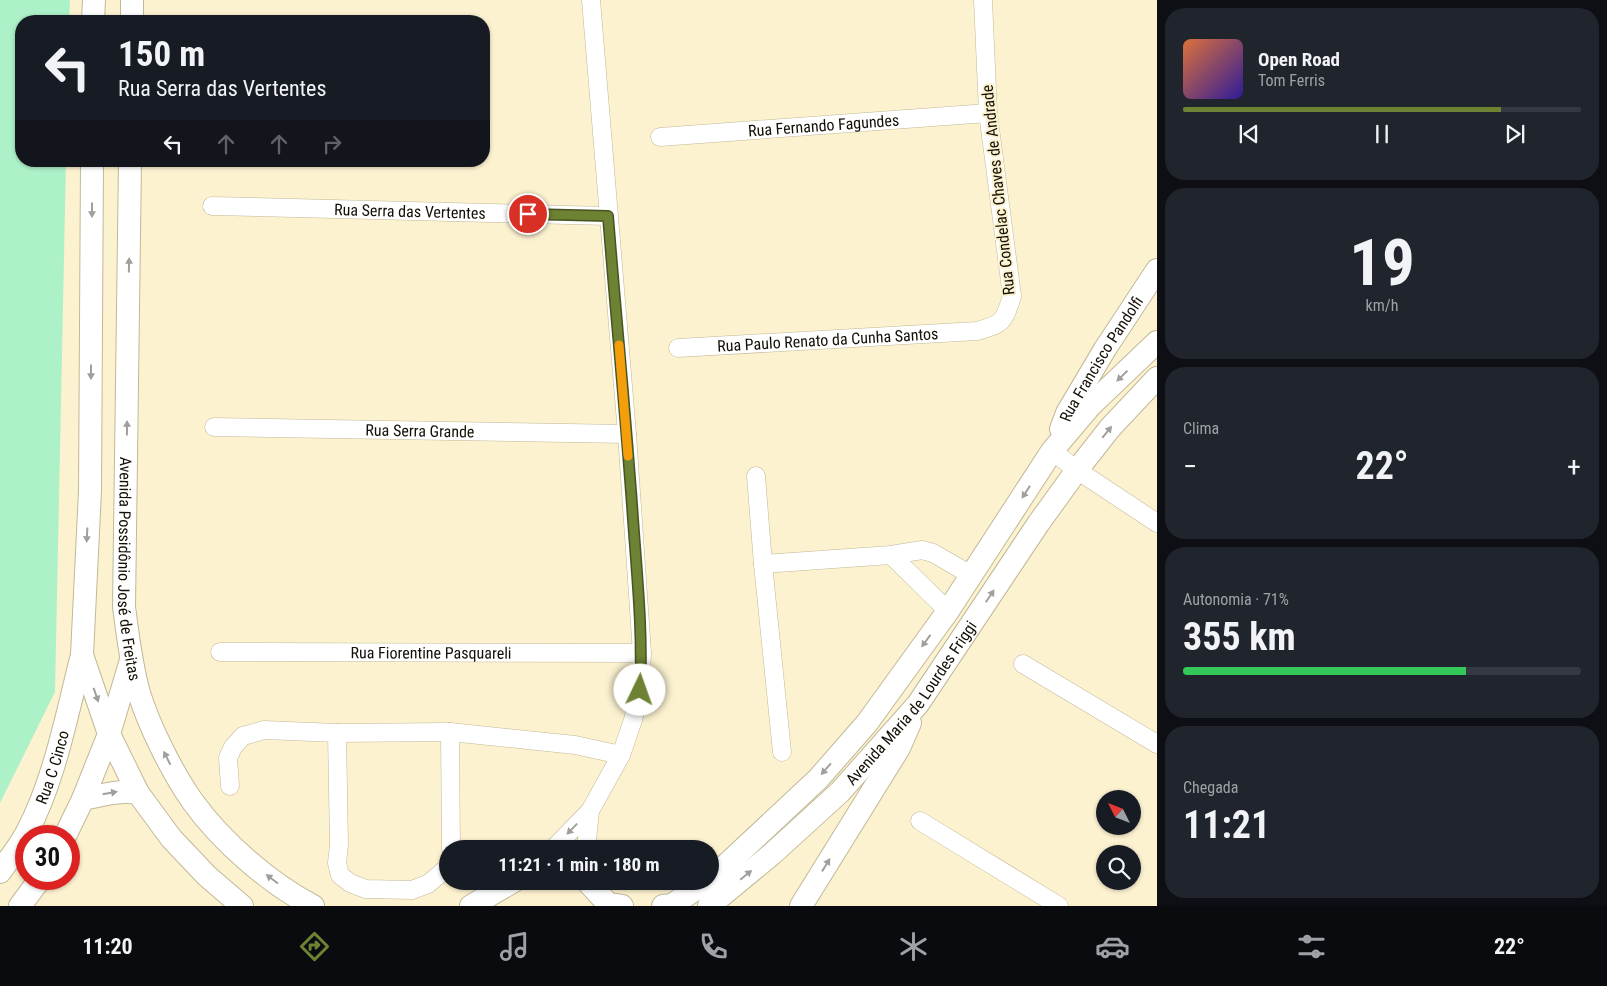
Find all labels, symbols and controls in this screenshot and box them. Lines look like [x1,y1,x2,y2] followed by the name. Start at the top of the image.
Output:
[118,34,205,75] text: 150 m
[35,35,100,100] icon: left
[1258,48,1340,71] text: Open Road
[1258,71,1325,90] text: Tom Ferris
[118,76,326,101] text: Rua Serra das Vertentes
[977,84,1019,296] street label: Rua Condelac Chaves de Andrade
[747,110,900,140] street label: Rua Fernando Fagundes
[1235,120,1263,148] icon: previous
[1368,120,1396,148] icon: pause
[1501,120,1529,148] icon: next
[159,130,187,158] icon: left
[212,130,240,158] icon: ahead
[265,130,293,158] icon: ahead
[318,130,346,158] icon: right
[507,193,549,235] pin
[334,200,486,222] street label: Rua Serra das Vertentes
[514,200,542,228] icon: arrive
[88,202,96,218] one-way arrow
[1349,225,1415,301] text: 19
[125,257,133,273] one-way arrow
[1055,292,1147,424] street label: Rua Francisco Pandolfi
[1366,296,1398,315] text: km/h
[717,324,939,355] street label: Rua Paulo Renato da Cunha Santos
[87,365,95,381] one-way arrow
[1116,369,1128,381] one-way arrow
[1183,419,1219,438] text: Clima
[123,420,131,436] one-way arrow
[365,420,475,441] street label: Rua Serra Grande
[1102,425,1113,438] one-way arrow
[1355,444,1409,488] text: 22°
[1183,450,1197,483] text: −
[1567,450,1581,483] text: +
[114,457,145,682] street label: Avenida Possidônio José de Freitas
[1021,485,1030,498] one-way arrow
[83,527,91,543] one-way arrow
[985,589,995,603] one-way arrow
[1183,590,1289,609] text: Autonomia · 71%
[1183,615,1296,659] text: 355 km
[842,617,980,789] street label: Avenida Maria de Lourdes Friggi
[921,635,931,648] one-way arrow
[350,643,512,662] street label: Rua Fiorentine Pasquareli
[613,663,665,715] position arrow
[92,688,100,703] one-way arrow
[31,728,73,807] street label: Rua C Cinco
[163,751,171,765] one-way arrow
[820,763,832,775] one-way arrow
[1183,778,1238,797] text: Chegada
[103,789,119,797] one-way arrow
[1096,790,1141,835] north arrow
[1096,790,1141,890] map controls
[1183,803,1270,847] text: 11:21
[566,823,578,835] one-way arrow
[15,825,80,890] speed limit sign: 30
[1096,845,1141,890] button: search
[498,853,660,876] text: 11:21 · 1 min · 180 m
[822,858,831,871] one-way arrow
[740,870,753,881] one-way arrow
[265,874,279,884] one-way arrow
[297,929,332,964] icon: directions
[497,929,532,964] icon: music
[696,929,731,964] icon: phone
[896,929,931,964] icon: climate
[1095,929,1130,964] icon: car
[1294,929,1329,964] icon: filters
[82,934,133,959] text: 11:20
[1494,934,1525,959] text: 22°

